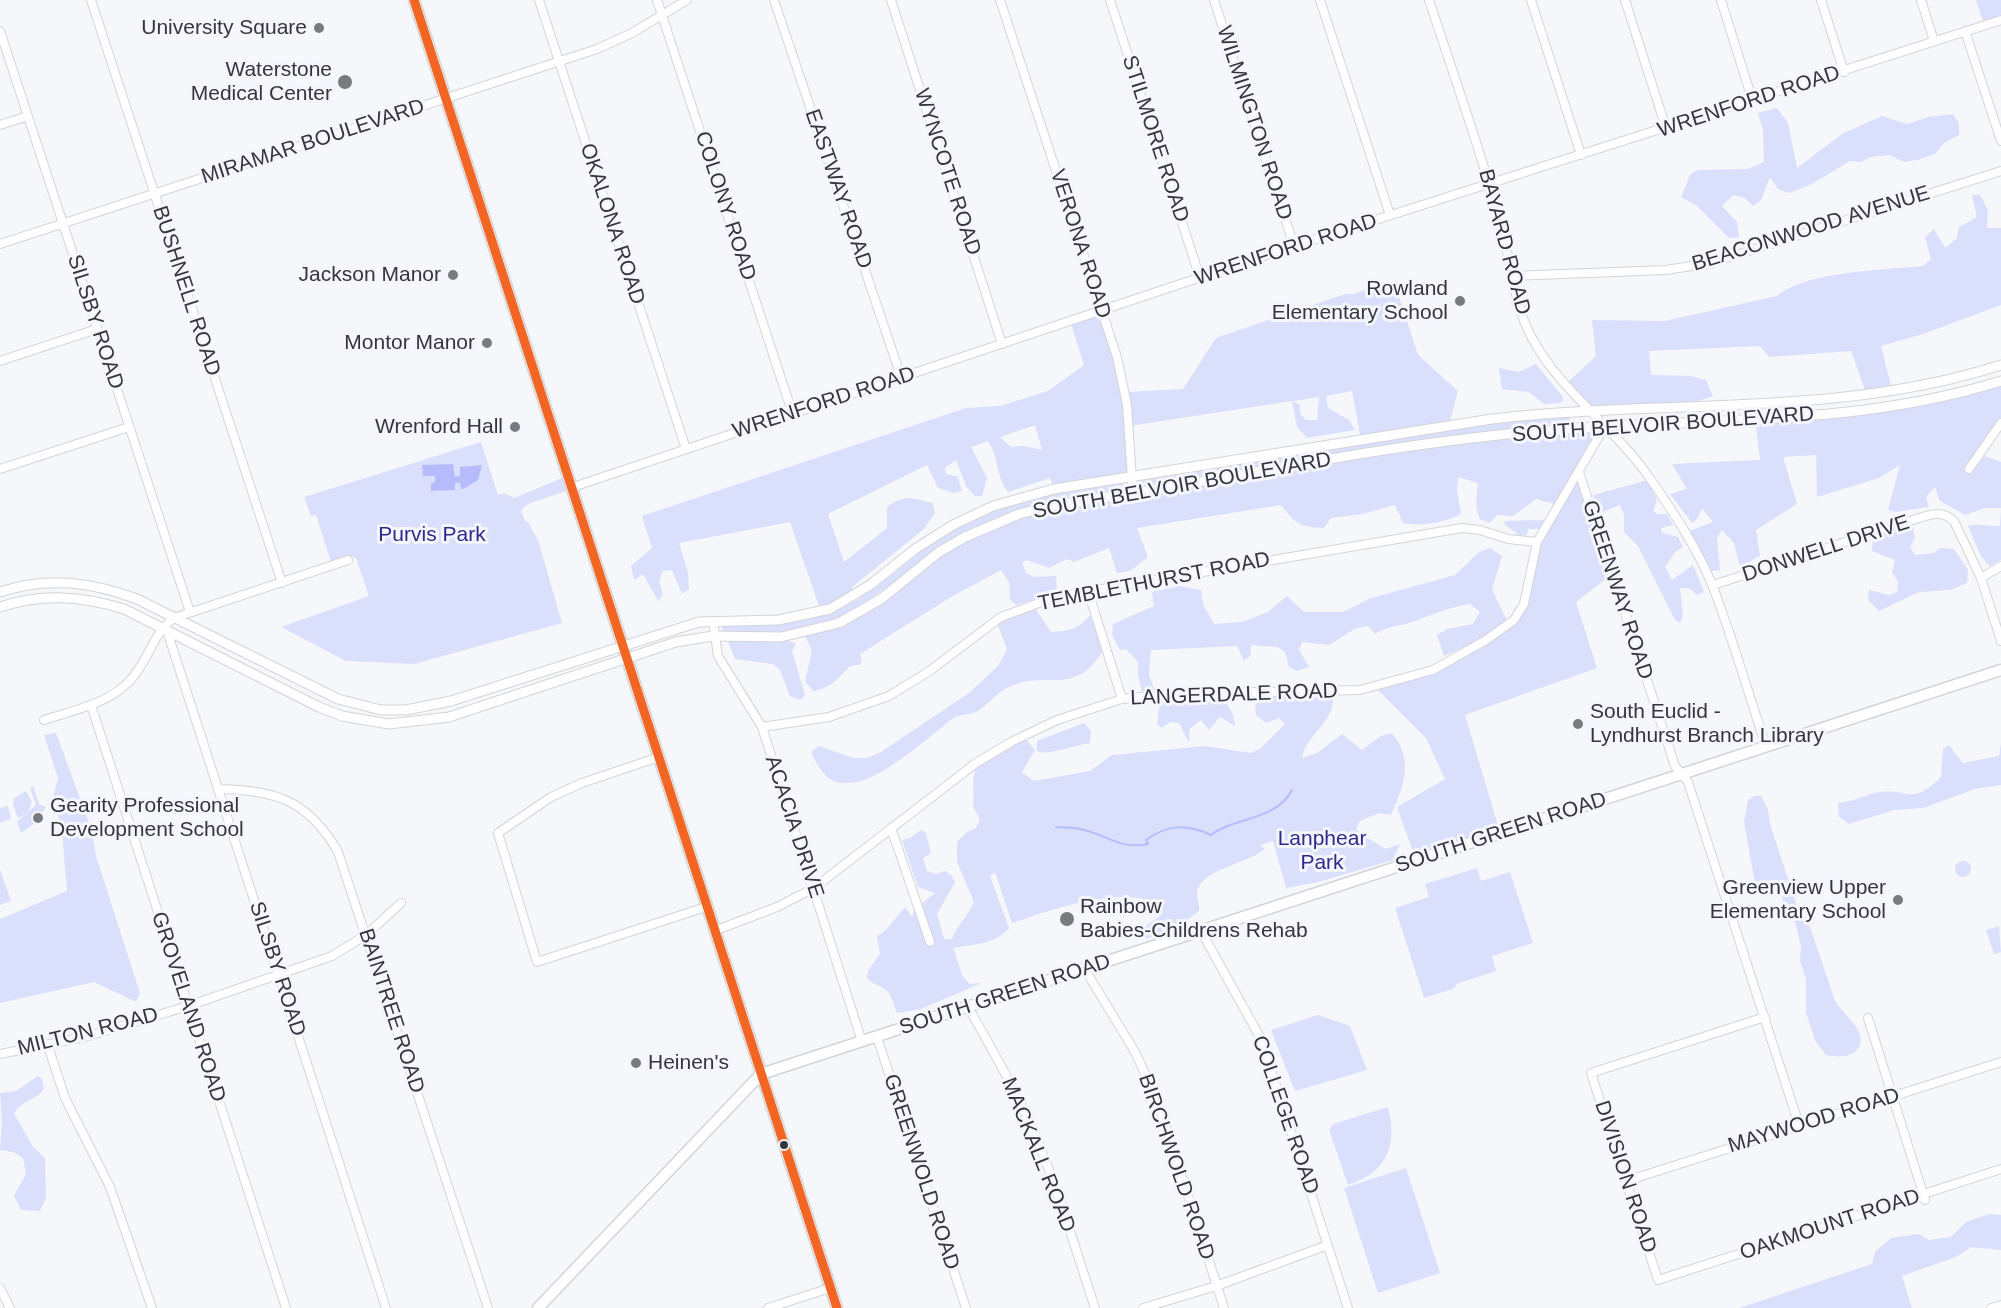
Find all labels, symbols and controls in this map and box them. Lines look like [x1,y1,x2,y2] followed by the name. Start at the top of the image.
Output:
[141,15,307,41] place label: University Square
[312,21,326,35] marker: University Square
[1211,23,1297,223] street label: WILMINGTON ROAD
[1116,52,1194,226] street label: STILMORE ROAD
[191,57,332,107] place label: Waterstone Medical Center
[1655,61,1843,143] street label: WRENFORD ROAD
[336,73,354,91] marker: Waterstone Medical Center
[908,85,986,259] street label: WYNCOTE ROAD
[198,94,428,190] street label: MIRAMAR BOULEVARD
[799,106,877,272] street label: EASTWAY ROAD
[689,128,761,284] street label: COLONY ROAD
[574,140,650,308] street label: OKALONA ROAD
[1044,166,1116,322] street label: VERONA ROAD
[1472,166,1536,318] street label: BAYARD ROAD
[1689,181,1933,277] street label: BEACONWOOD AVENUE
[147,203,225,379] street label: BUSHNELL ROAD
[1192,209,1380,291] street label: WRENFORD ROAD
[61,252,129,392] street label: SILSBY ROAD
[299,262,441,288] place label: Jackson Manor
[446,268,460,282] marker: Jackson Manor
[1272,276,1448,326] place label: Rowland Elementary School
[1453,294,1467,308] marker: Rowland Elementary School
[344,330,475,356] place label: Montor Manor
[480,336,494,350] marker: Montor Manor
[730,362,918,444] street label: WRENFORD ROAD
[1511,402,1815,448] street label: SOUTH BELVOIR BOULEVARD
[375,414,503,440] place label: Wrenford Hall
[508,420,522,434] marker: Wrenford Hall
[1031,447,1333,525] street label: SOUTH BELVOIR BOULEVARD
[1576,497,1658,683] street label: GREENWAY ROAD
[1739,510,1913,588] street label: DONWELL DRIVE
[378,522,486,548] park label: Purvis Park
[1036,547,1272,617] street label: TEMBLETHURST ROAD
[1130,679,1338,711] street label: LANGERDALE ROAD
[1590,699,1824,749] place label: South Euclid - Lyndhurst Branch Library
[1571,717,1585,731] marker: South Euclid - Lyndhurst Branch Library
[759,753,829,901] street label: ACACIA DRIVE
[1392,787,1610,879] street label: SOUTH GREEN ROAD
[50,793,244,843] place label: Gearity Professional Development School
[31,811,45,825] marker: Gearity Professional Development School
[1278,826,1366,876] park label: Lanphear Park
[1710,875,1886,925] place label: Greenview Upper Elementary School
[1891,893,1905,907] marker: Greenview Upper Elementary School
[1080,894,1308,944] place label: Rainbow Babies-Childrens Rehab
[243,899,311,1039] street label: SILSBY ROAD
[145,909,231,1105] street label: GROVELAND ROAD
[1058,910,1076,928] marker: Rainbow Babies-Childrens Rehab
[353,926,429,1096] street label: BAINTREE ROAD
[896,949,1114,1041] street label: SOUTH GREEN ROAD
[15,1002,161,1062] street label: MILTON ROAD
[1246,1033,1324,1197] street label: COLLEGE ROAD
[648,1050,729,1076] place label: Heinen's
[629,1056,643,1070] marker: Heinen's
[877,1071,965,1273] street label: GREENWOLD ROAD
[1132,1071,1220,1263] street label: BIRCHWOLD ROAD
[995,1074,1081,1236] street label: MACKALL ROAD
[1725,1083,1903,1159] street label: MAYWOOD ROAD
[1588,1098,1662,1256] street label: DIVISION ROAD
[778,1139,790,1151] unlabelled marker
[1737,1184,1923,1266] street label: OAKMOUNT ROAD

